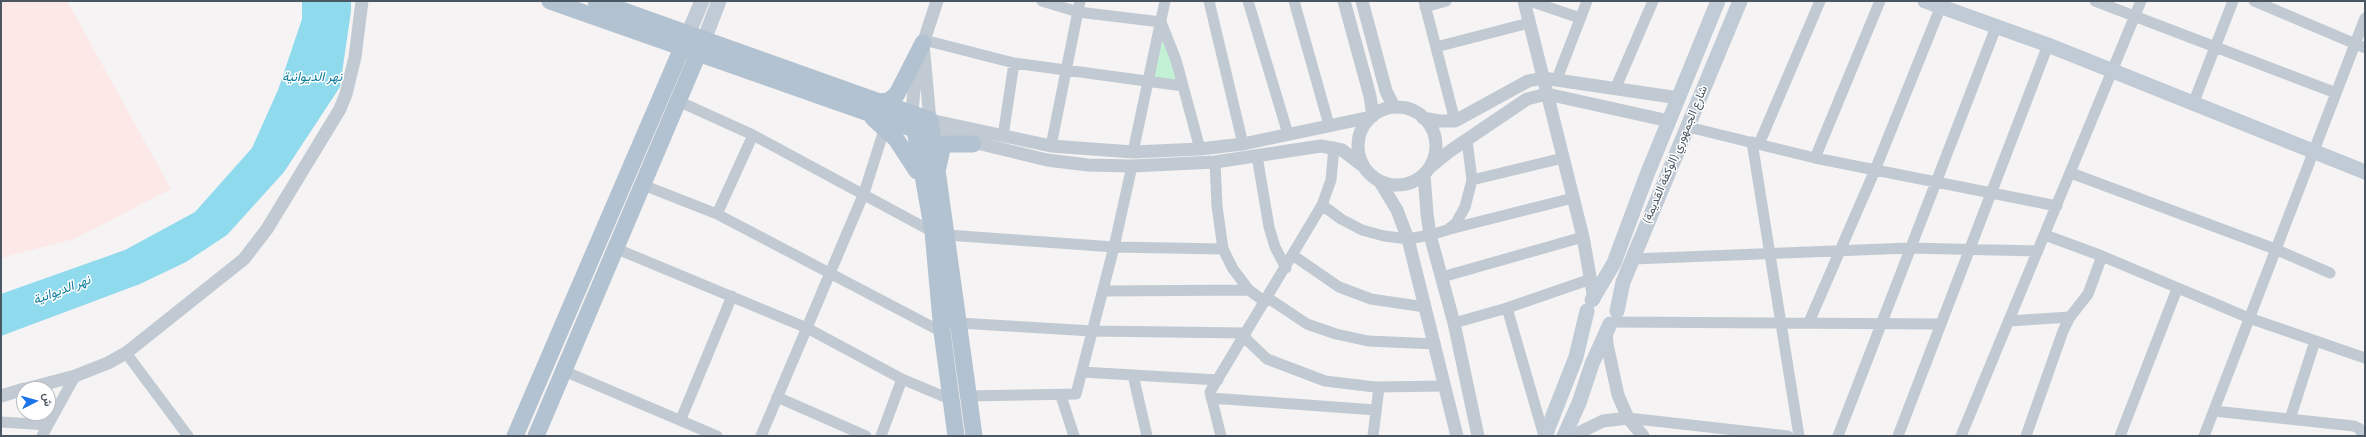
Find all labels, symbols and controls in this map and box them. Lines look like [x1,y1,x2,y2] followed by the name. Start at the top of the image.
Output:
[282,70,342,86] water label: نهر الديوانية
[1640,84,1712,226] street label: شارع الجمهوري (الوكفة القديمة)
[31,273,93,309] water label: نهر الديوانية
[16,381,56,421] north arrow
[39,392,56,407] text: ش

